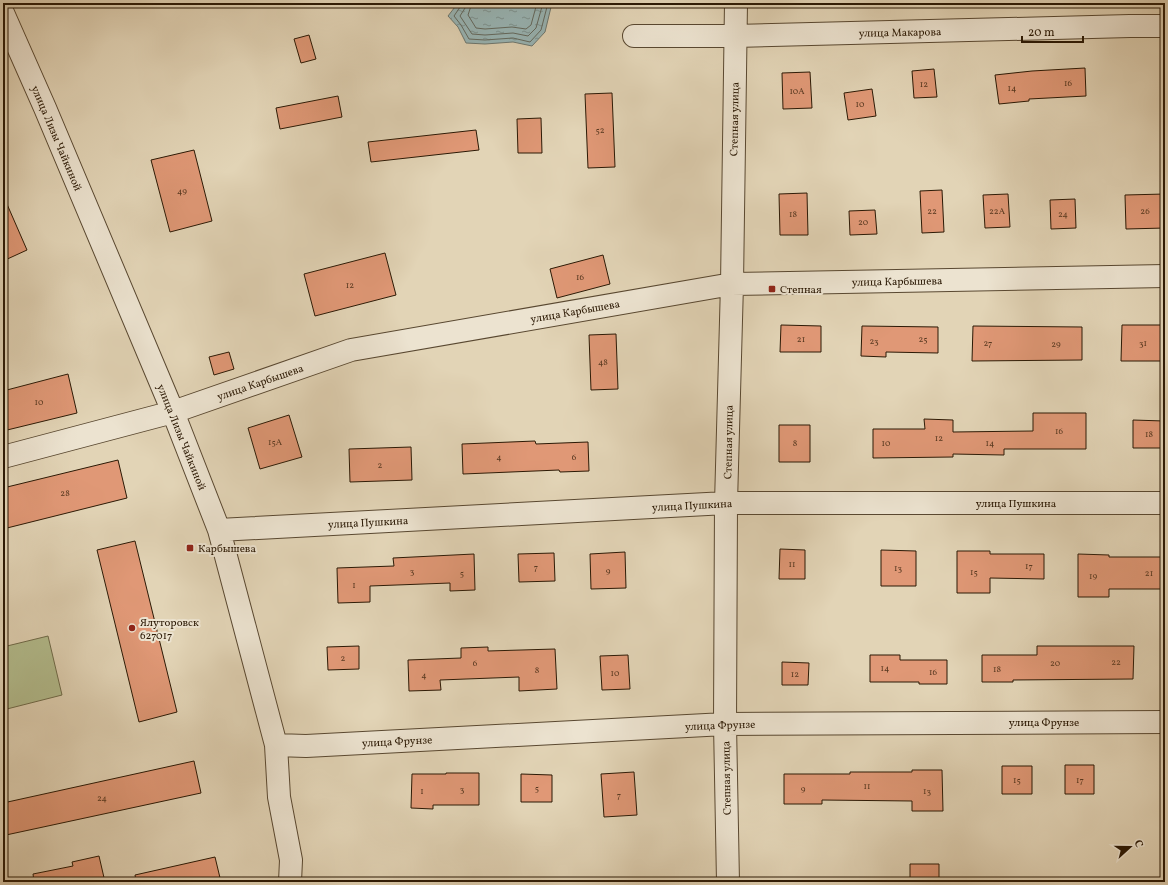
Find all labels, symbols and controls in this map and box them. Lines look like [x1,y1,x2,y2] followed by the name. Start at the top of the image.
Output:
[1022,18,1083,44] scale bar
[859,25,942,42] street label: улица Макарова
[1028,25,1055,41] text: 20 m
[1064,77,1072,90] house number: 16
[920,78,928,91] house number: 12
[727,81,744,156] street label: Степная улица
[1008,82,1016,95] house number: 14
[27,83,85,194] street label: улица Лизы Чайкиной
[789,85,805,98] house number: 10А
[856,98,865,111] house number: 10
[595,124,605,137] house number: 52
[177,185,187,198] house number: 49
[927,205,937,218] house number: 22
[989,205,1006,218] house number: 22А
[1140,205,1150,218] house number: 26
[789,208,797,221] house number: 18
[1058,208,1068,221] house number: 24
[858,216,869,229] house number: 20
[576,271,584,284] house number: 16
[852,274,943,291] street label: улица Карбышева
[346,279,354,292] house number: 12
[780,283,822,298] place label: Степная
[767,284,777,294] marker: Степная
[529,297,622,328] street label: улица Карбышева
[797,333,805,346] house number: 21
[918,333,928,346] house number: 25
[869,335,879,348] house number: 23
[984,337,992,350] house number: 27
[1139,337,1147,350] house number: 31
[1051,338,1061,351] house number: 29
[598,356,608,369] house number: 48
[215,361,306,405] street label: улица Карбышева
[152,382,209,493] street label: улица Лизы Чайкиной
[35,396,44,409] house number: 10
[721,404,738,479] street label: Степная улица
[1055,425,1063,438] house number: 16
[1145,428,1153,441] house number: 18
[935,432,943,445] house number: 12
[268,436,283,449] house number: 15А
[793,437,798,450] house number: 8
[882,437,891,450] house number: 10
[986,437,994,450] house number: 14
[496,451,502,464] house number: 4
[572,451,577,464] house number: 6
[378,459,383,472] house number: 2
[60,487,70,500] house number: 28
[651,497,733,516] street label: улица Пушкина
[976,497,1057,512] street label: улица Пушкина
[327,514,409,533] street label: улица Пушкина
[198,542,256,557] place label: Карбышева
[185,543,195,553] marker: Карбышева
[789,558,795,571] house number: 11
[1025,560,1033,573] house number: 17
[534,561,538,574] house number: 7
[894,562,902,575] house number: 13
[410,565,415,578] house number: 3
[606,565,611,578] house number: 9
[970,566,978,579] house number: 15
[460,567,464,580] house number: 5
[1145,567,1153,580] house number: 21
[1089,570,1097,583] house number: 19
[352,579,356,592] house number: 1
[140,616,199,644] place label: Ялуторовск 627017
[127,623,137,633] marker: Ялуторовск 627017
[341,652,346,665] house number: 2
[1111,656,1121,669] house number: 22
[473,657,478,670] house number: 6
[1050,657,1061,670] house number: 20
[881,662,889,675] house number: 14
[993,663,1001,676] house number: 18
[535,664,540,677] house number: 8
[929,666,937,679] house number: 16
[611,667,620,680] house number: 10
[791,668,799,681] house number: 12
[421,669,427,682] house number: 4
[1009,716,1079,731] street label: улица Фрунзе
[685,718,756,735] street label: улица Фрунзе
[361,733,433,752] street label: улица Фрунзе
[719,740,736,815] street label: Степная улица
[1013,774,1021,787] house number: 15
[1076,774,1084,787] house number: 17
[864,780,870,793] house number: 11
[535,782,539,795] house number: 5
[460,783,465,796] house number: 3
[801,783,806,796] house number: 9
[420,785,424,798] house number: 1
[923,785,931,798] house number: 13
[617,789,621,802] house number: 7
[97,792,107,805] house number: 24
[1110,827,1150,867] north arrow
[1130,838,1146,850] text: С

